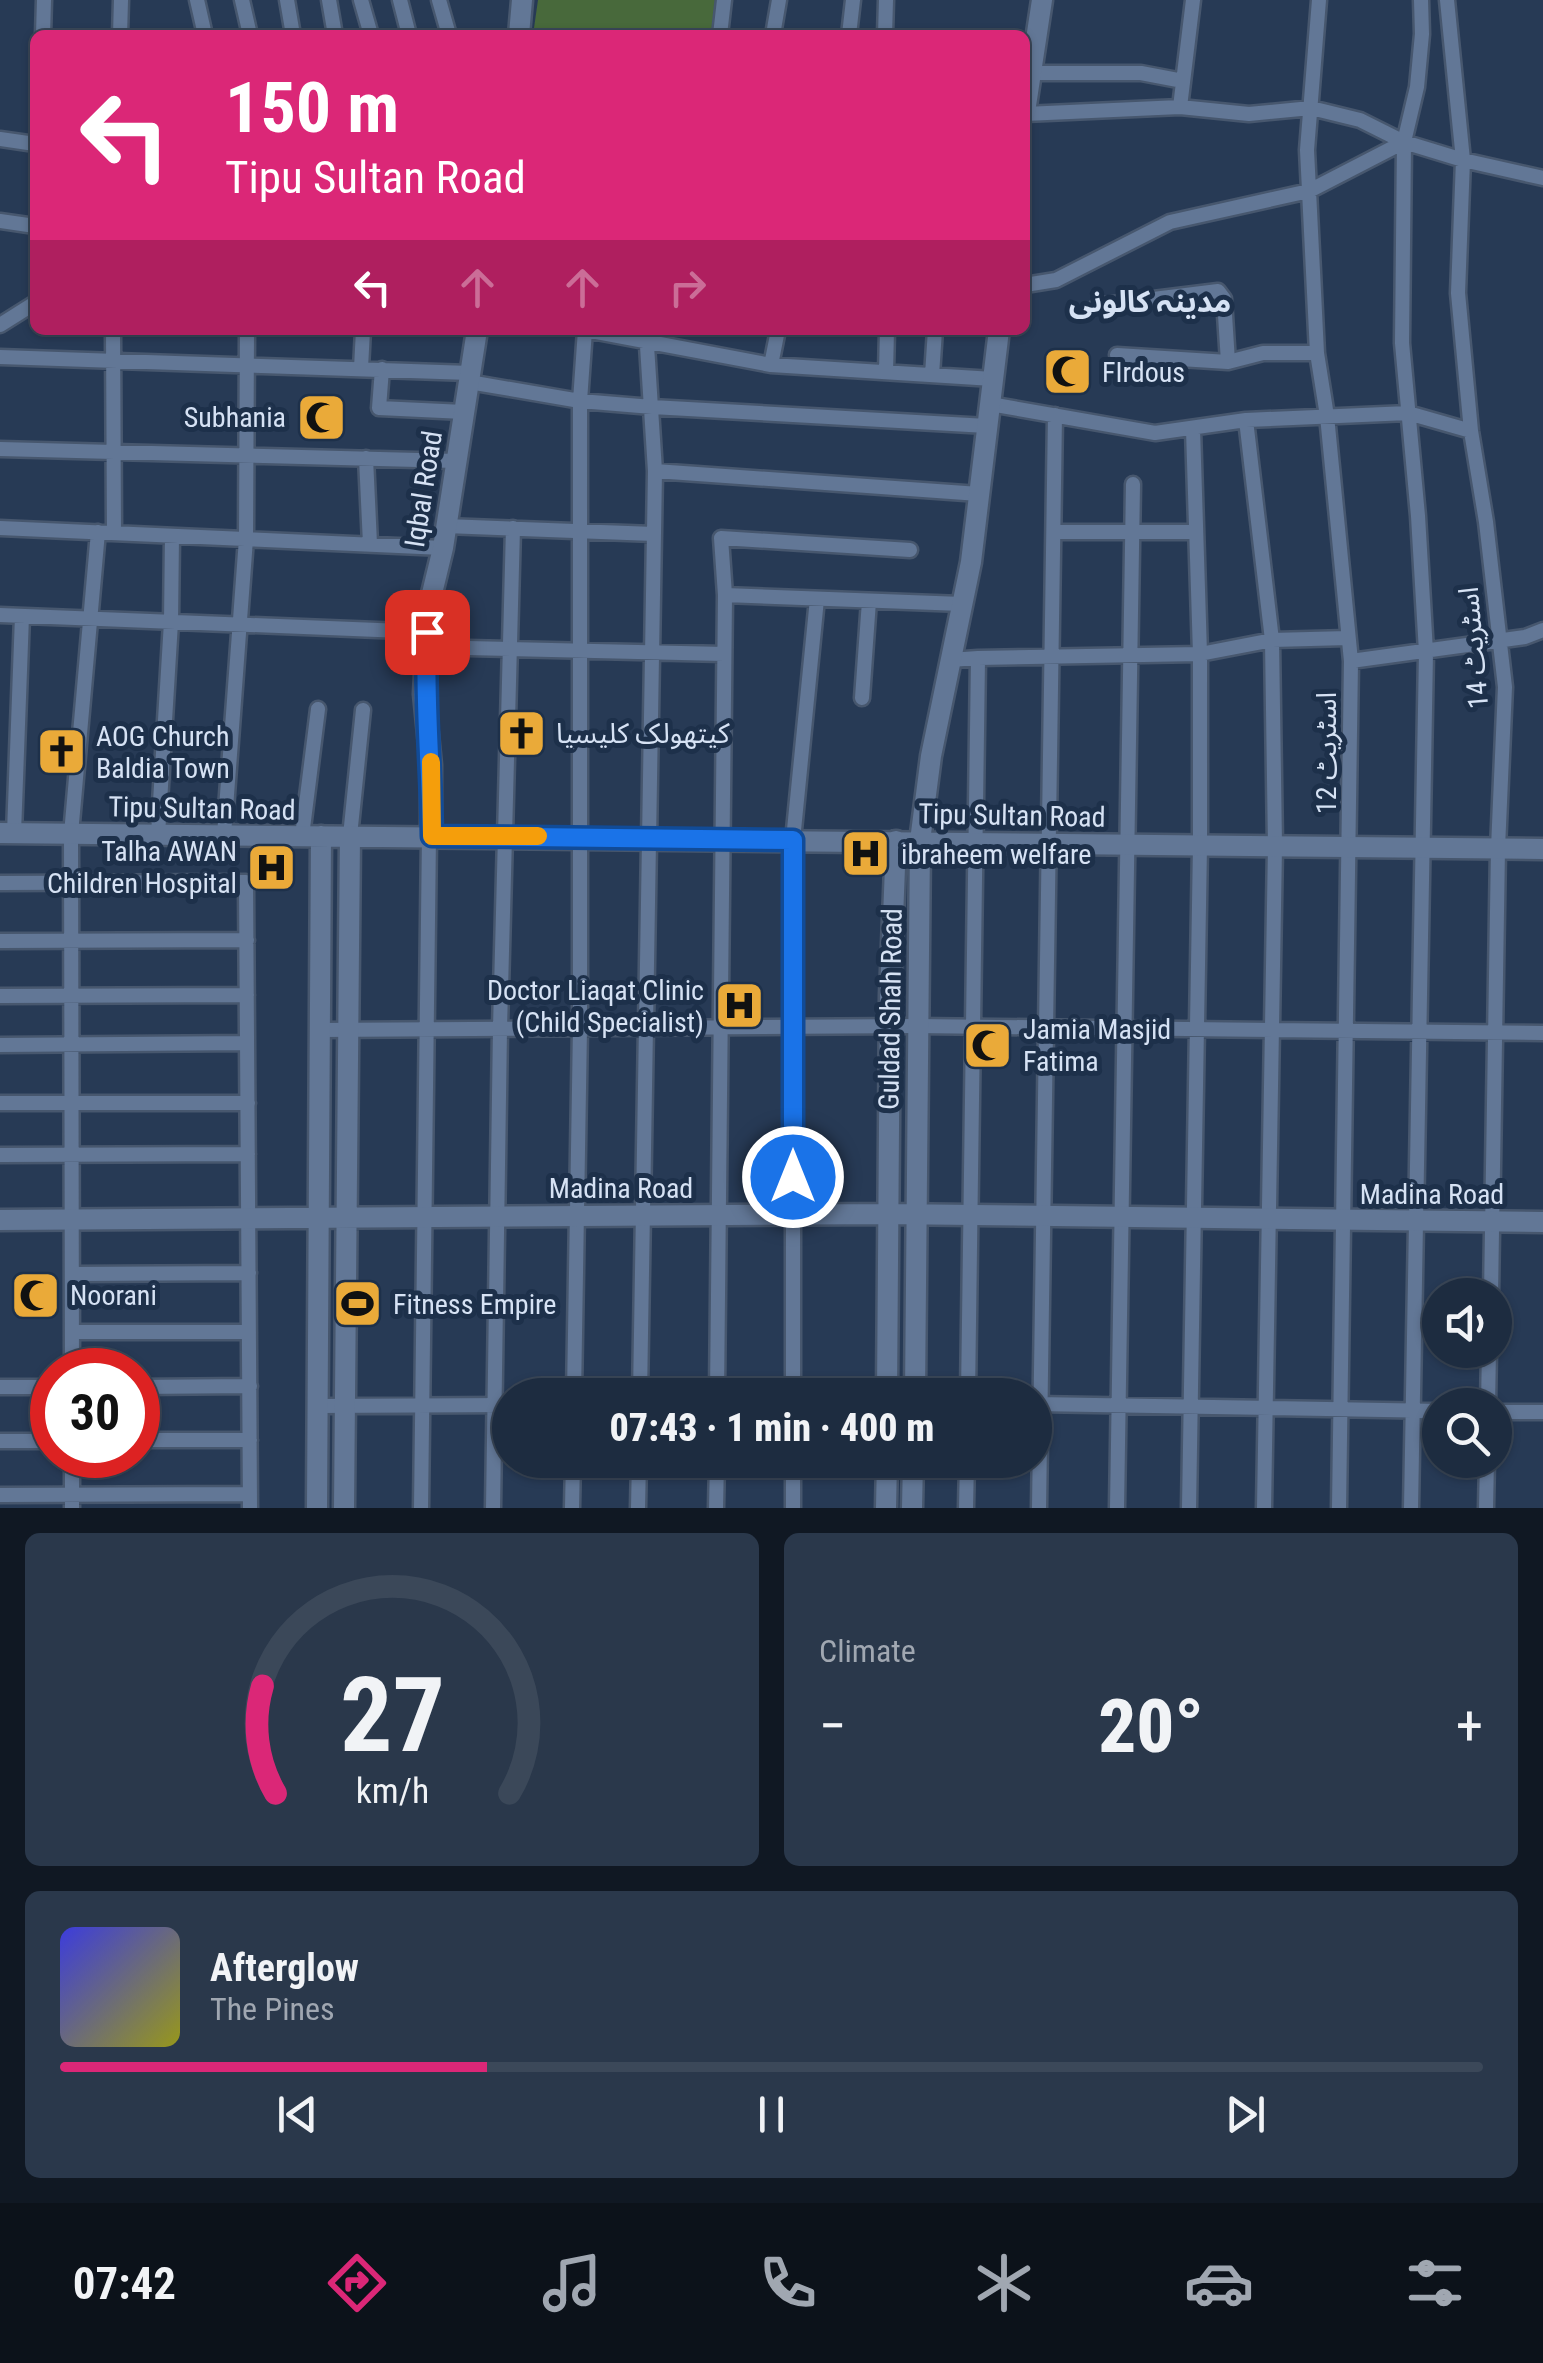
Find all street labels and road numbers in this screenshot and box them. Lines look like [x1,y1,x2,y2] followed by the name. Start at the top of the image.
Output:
[398,429,449,550] street label: Iqbal Road
[1452,586,1495,710] street label: اسٹریٹ 14
[1310,692,1343,814] street label: اسٹریٹ 12
[108,790,296,827] street label: Tipu Sultan Road
[918,797,1106,834] street label: Tipu Sultan Road
[872,908,909,1110] street label: Guldad Shah Road
[549,1172,693,1205] street label: Madina Road
[1360,1178,1504,1211] street label: Madina Road

